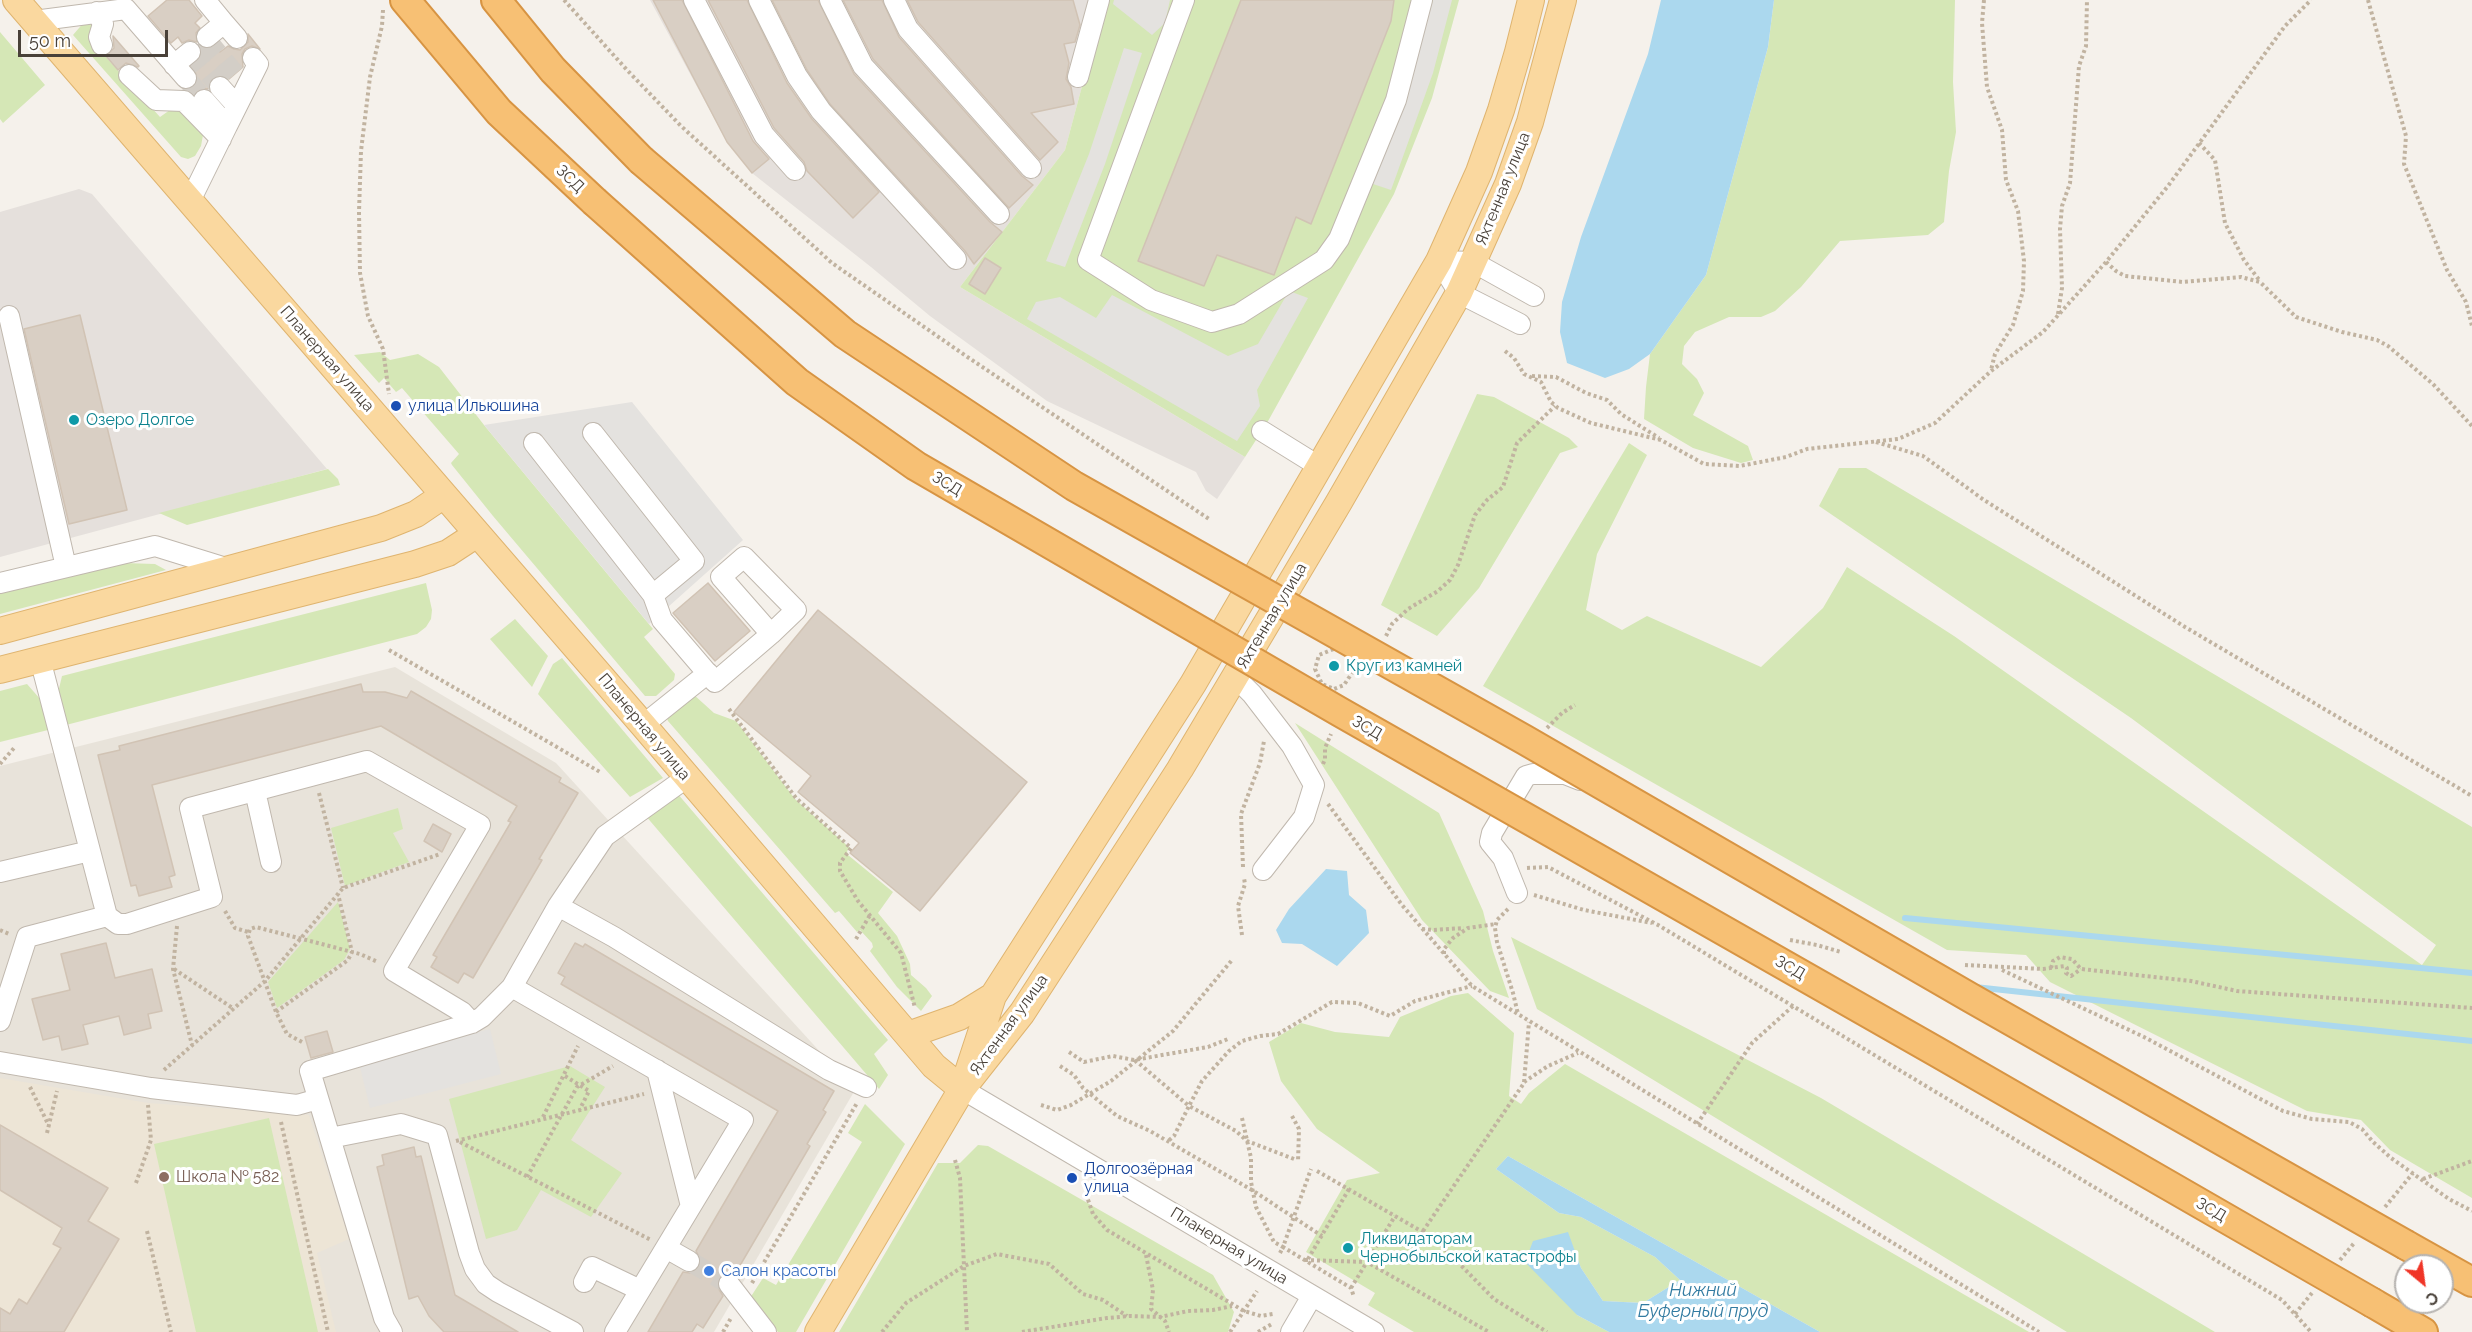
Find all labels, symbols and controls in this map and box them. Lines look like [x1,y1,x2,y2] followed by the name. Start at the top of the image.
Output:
[21,18,171,56] scale bar
[29,30,71,51] text: 50 m
[1472,130,1534,248] street label: Яхтенная улица
[552,161,588,197] street label: ЗСД
[276,302,378,416] street label: Планерная улица
[408,396,539,416] place label: улица Ильюшина
[389,399,403,413] marker: улица Ильюшина
[86,410,194,430] place label: Озеро Долгое
[67,413,81,427] marker: Озеро Долгое
[929,468,965,500] street label: ЗСД
[1233,560,1311,672] street label: Яхтенная улица
[1346,656,1462,676] place label: Круг из камней
[1327,659,1341,673] marker: Круг из камней
[594,670,694,784] street label: Планерная улица
[1349,712,1385,744] street label: ЗСД
[1772,952,1808,984] street label: ЗСД
[966,971,1052,1079] street label: Яхтенная улица
[1084,1159,1193,1197] place label: Долгоозёрная улица
[176,1167,279,1187] place label: Школа № 582
[157,1170,171,1184] marker: Школа № 582
[1065,1171,1079,1185] marker: Долгоозёрная улица
[2193,1194,2229,1226] street label: ЗСД
[1167,1203,1291,1289] street label: Планерная улица
[1360,1229,1577,1267] place label: Ликвидаторам Чернобыльской катастрофы
[1341,1241,1355,1255] marker: Ликвидаторам Чернобыльской катастрофы
[2394,1254,2454,1314] north arrow
[721,1261,836,1281] place label: Салон красоты
[702,1264,716,1278] marker: Салон красоты
[1638,1280,1768,1322] water label: Нижний Буферный пруд
[2423,1287,2441,1309] text: С

